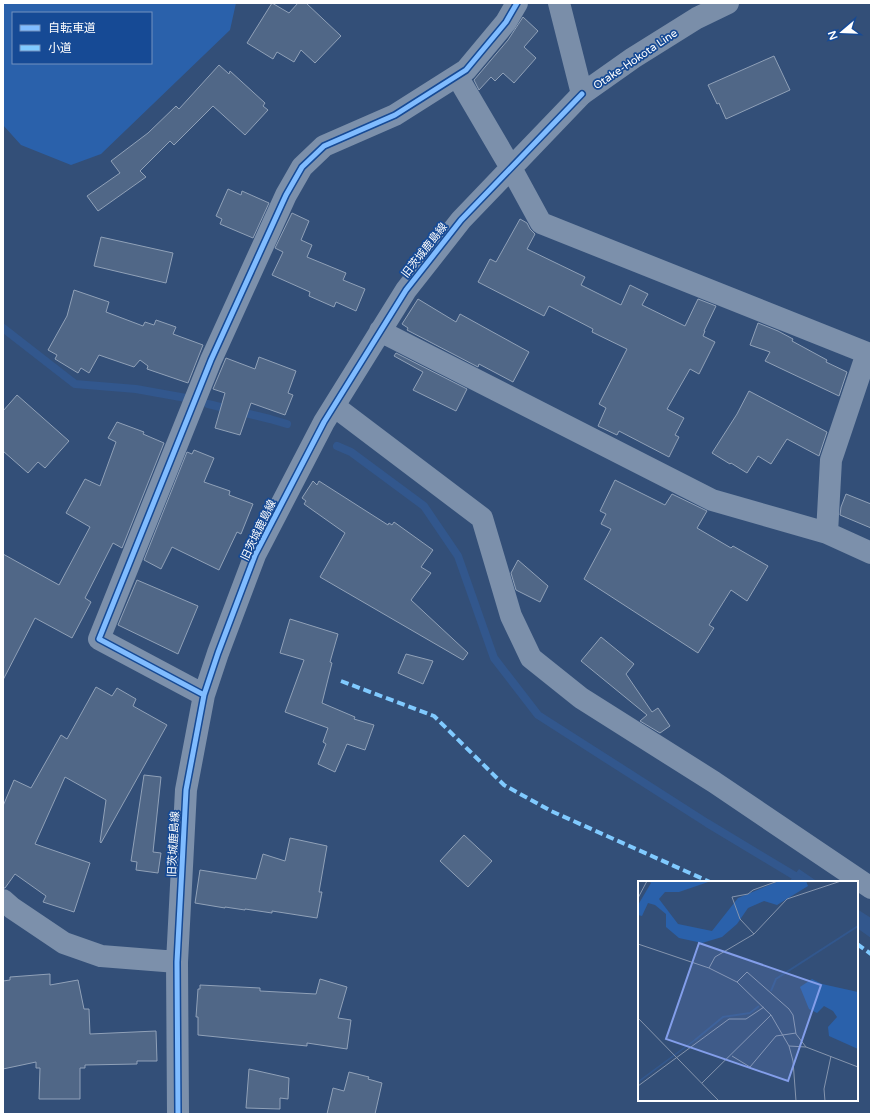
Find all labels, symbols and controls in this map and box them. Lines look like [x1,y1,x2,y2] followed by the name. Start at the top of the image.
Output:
[12,12,152,64] legend
[822,12,862,52] north arrow
[48,21,96,35] text: 自転車道
[591,26,680,92] street label: Otake-Hokota Line
[825,29,841,41] text: N
[48,41,72,55] text: 小道
[399,220,450,280] street label: 旧茨城鹿島線
[238,498,279,563] street label: 旧茨城鹿島線
[165,811,182,877] street label: 旧茨城鹿島線
[638,881,858,1101] inset map

